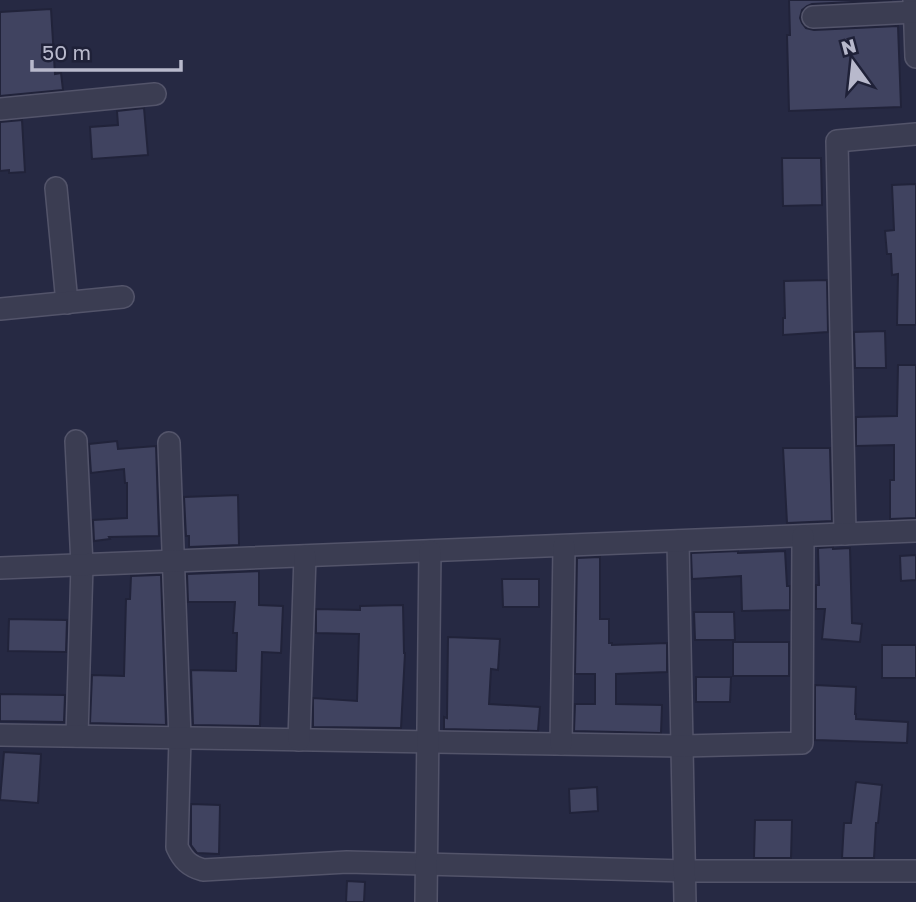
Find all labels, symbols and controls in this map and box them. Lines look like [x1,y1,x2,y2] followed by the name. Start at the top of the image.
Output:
[32,28,180,72] scale bar
[818,28,888,98] north arrow
[839,33,858,59] text: N
[42,39,91,65] text: 50 m

